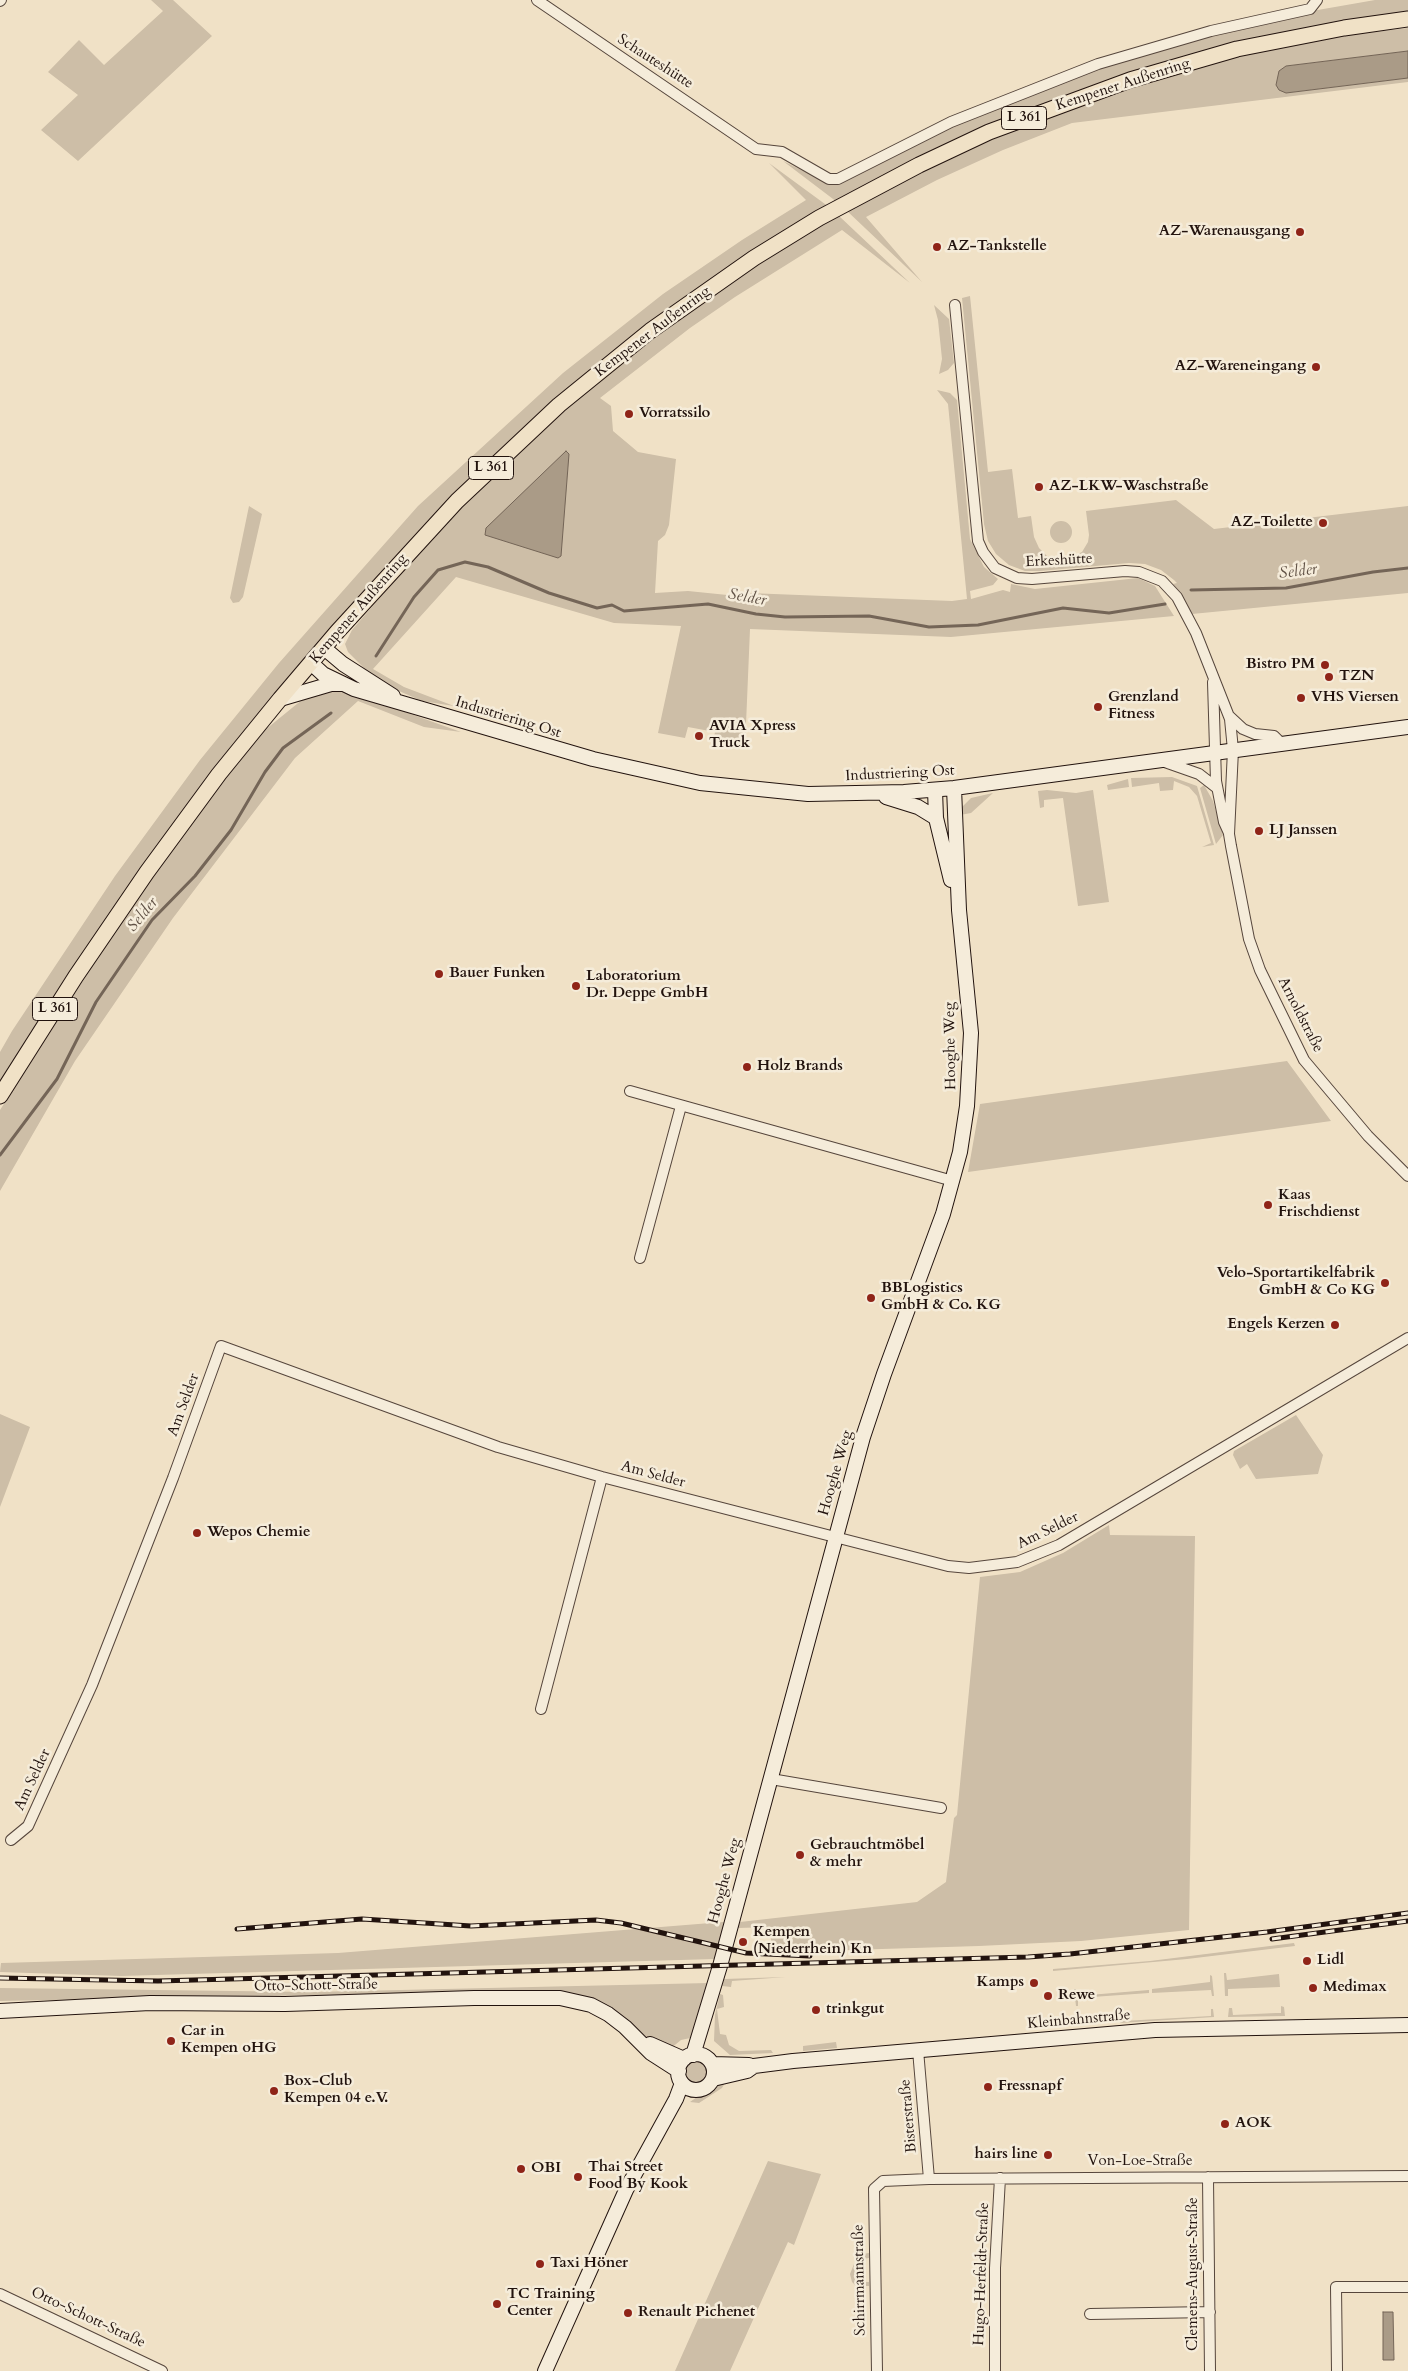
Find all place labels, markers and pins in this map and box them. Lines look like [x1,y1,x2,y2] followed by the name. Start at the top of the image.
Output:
[1159,223,1290,241] place label: AZ-Warenausgang
[1294,226,1306,238] marker: AZ-Warenausgang
[947,238,1047,256] place label: AZ-Tankstelle
[931,241,943,253] marker: AZ-Tankstelle
[1175,358,1306,376] place label: AZ-Wareneingang
[1310,361,1322,373] marker: AZ-Wareneingang
[639,405,710,423] place label: Vorratssilo
[623,408,635,420] marker: Vorratssilo
[1049,478,1209,496] place label: AZ-LKW-Waschstraße
[1033,481,1045,493] marker: AZ-LKW-Waschstraße
[1231,514,1313,532] place label: AZ-Toilette
[1317,517,1329,529] marker: AZ-Toilette
[1246,656,1315,674] place label: Bistro PM
[1319,659,1331,671] marker: Bistro PM
[1339,668,1374,686] place label: TZN
[1323,671,1335,683] marker: TZN
[1108,689,1179,724] place label: Grenzland Fitness
[1311,689,1399,707] place label: VHS Viersen
[1295,692,1307,704] marker: VHS Viersen
[1092,701,1104,713] marker: Grenzland Fitness
[709,718,796,753] place label: AVIA Xpress Truck
[693,730,705,742] marker: AVIA Xpress Truck
[1269,822,1337,840] place label: LJ Janssen
[1253,825,1265,837] marker: LJ Janssen
[449,965,545,983] place label: Bauer Funken
[433,968,445,980] marker: Bauer Funken
[586,968,708,1003] place label: Laboratorium Dr. Deppe GmbH
[570,980,582,992] marker: Laboratorium Dr. Deppe GmbH
[757,1058,843,1076] place label: Holz Brands
[741,1061,753,1073] marker: Holz Brands
[1278,1187,1360,1222] place label: Kaas Frischdienst
[1262,1199,1274,1211] marker: Kaas Frischdienst
[1217,1265,1375,1300] place label: Velo-Sportartikelfabrik GmbH & Co KG
[1379,1277,1391,1289] marker: Velo-Sportartikelfabrik GmbH & Co KG
[881,1280,1001,1315] place label: BBLogistics GmbH & Co. KG
[865,1292,877,1304] marker: BBLogistics GmbH & Co. KG
[1227,1316,1325,1334] place label: Engels Kerzen
[1329,1319,1341,1331] marker: Engels Kerzen
[207,1524,311,1542] place label: Wepos Chemie
[191,1527,203,1539] marker: Wepos Chemie
[810,1837,924,1872] place label: Gebrauchtmöbel & mehr
[794,1849,806,1861] marker: Gebrauchtmöbel & mehr
[753,1924,872,1959] place label: Kempen (Niederrhein) Kn
[737,1936,749,1948] marker: Kempen (Niederrhein) Kn
[1317,1952,1344,1970] place label: Lidl
[1301,1955,1313,1967] marker: Lidl
[977,1974,1024,1992] place label: Kamps
[1028,1977,1040,1989] marker: Kamps
[1323,1979,1387,1997] place label: Medimax
[1307,1982,1319,1994] marker: Medimax
[1058,1987,1095,2005] place label: Rewe
[1042,1990,1054,2002] marker: Rewe
[826,2001,884,2019] place label: trinkgut
[810,2004,822,2016] marker: trinkgut
[181,2023,276,2058] place label: Car in Kempen oHG
[165,2035,177,2047] marker: Car in Kempen oHG
[284,2073,388,2108] place label: Box-Club Kempen 04 e.V.
[998,2078,1062,2096] place label: Fressnapf
[982,2081,994,2093] marker: Fressnapf
[268,2085,280,2097] marker: Box-Club Kempen 04 e.V.
[1235,2115,1272,2133] place label: AOK
[1219,2118,1231,2130] marker: AOK
[975,2146,1038,2164] place label: hairs line
[1042,2149,1054,2161] marker: hairs line
[588,2159,688,2194] place label: Thai Street Food By Kook
[531,2160,561,2178] place label: OBI
[515,2163,527,2175] marker: OBI
[572,2171,584,2183] marker: Thai Street Food By Kook
[550,2255,628,2273] place label: Taxi Höner
[534,2258,546,2270] marker: Taxi Höner
[507,2286,595,2321] place label: TC Training Center
[491,2298,503,2310] marker: TC Training Center
[638,2304,755,2322] place label: Renault Pichenet
[622,2307,634,2319] marker: Renault Pichenet

